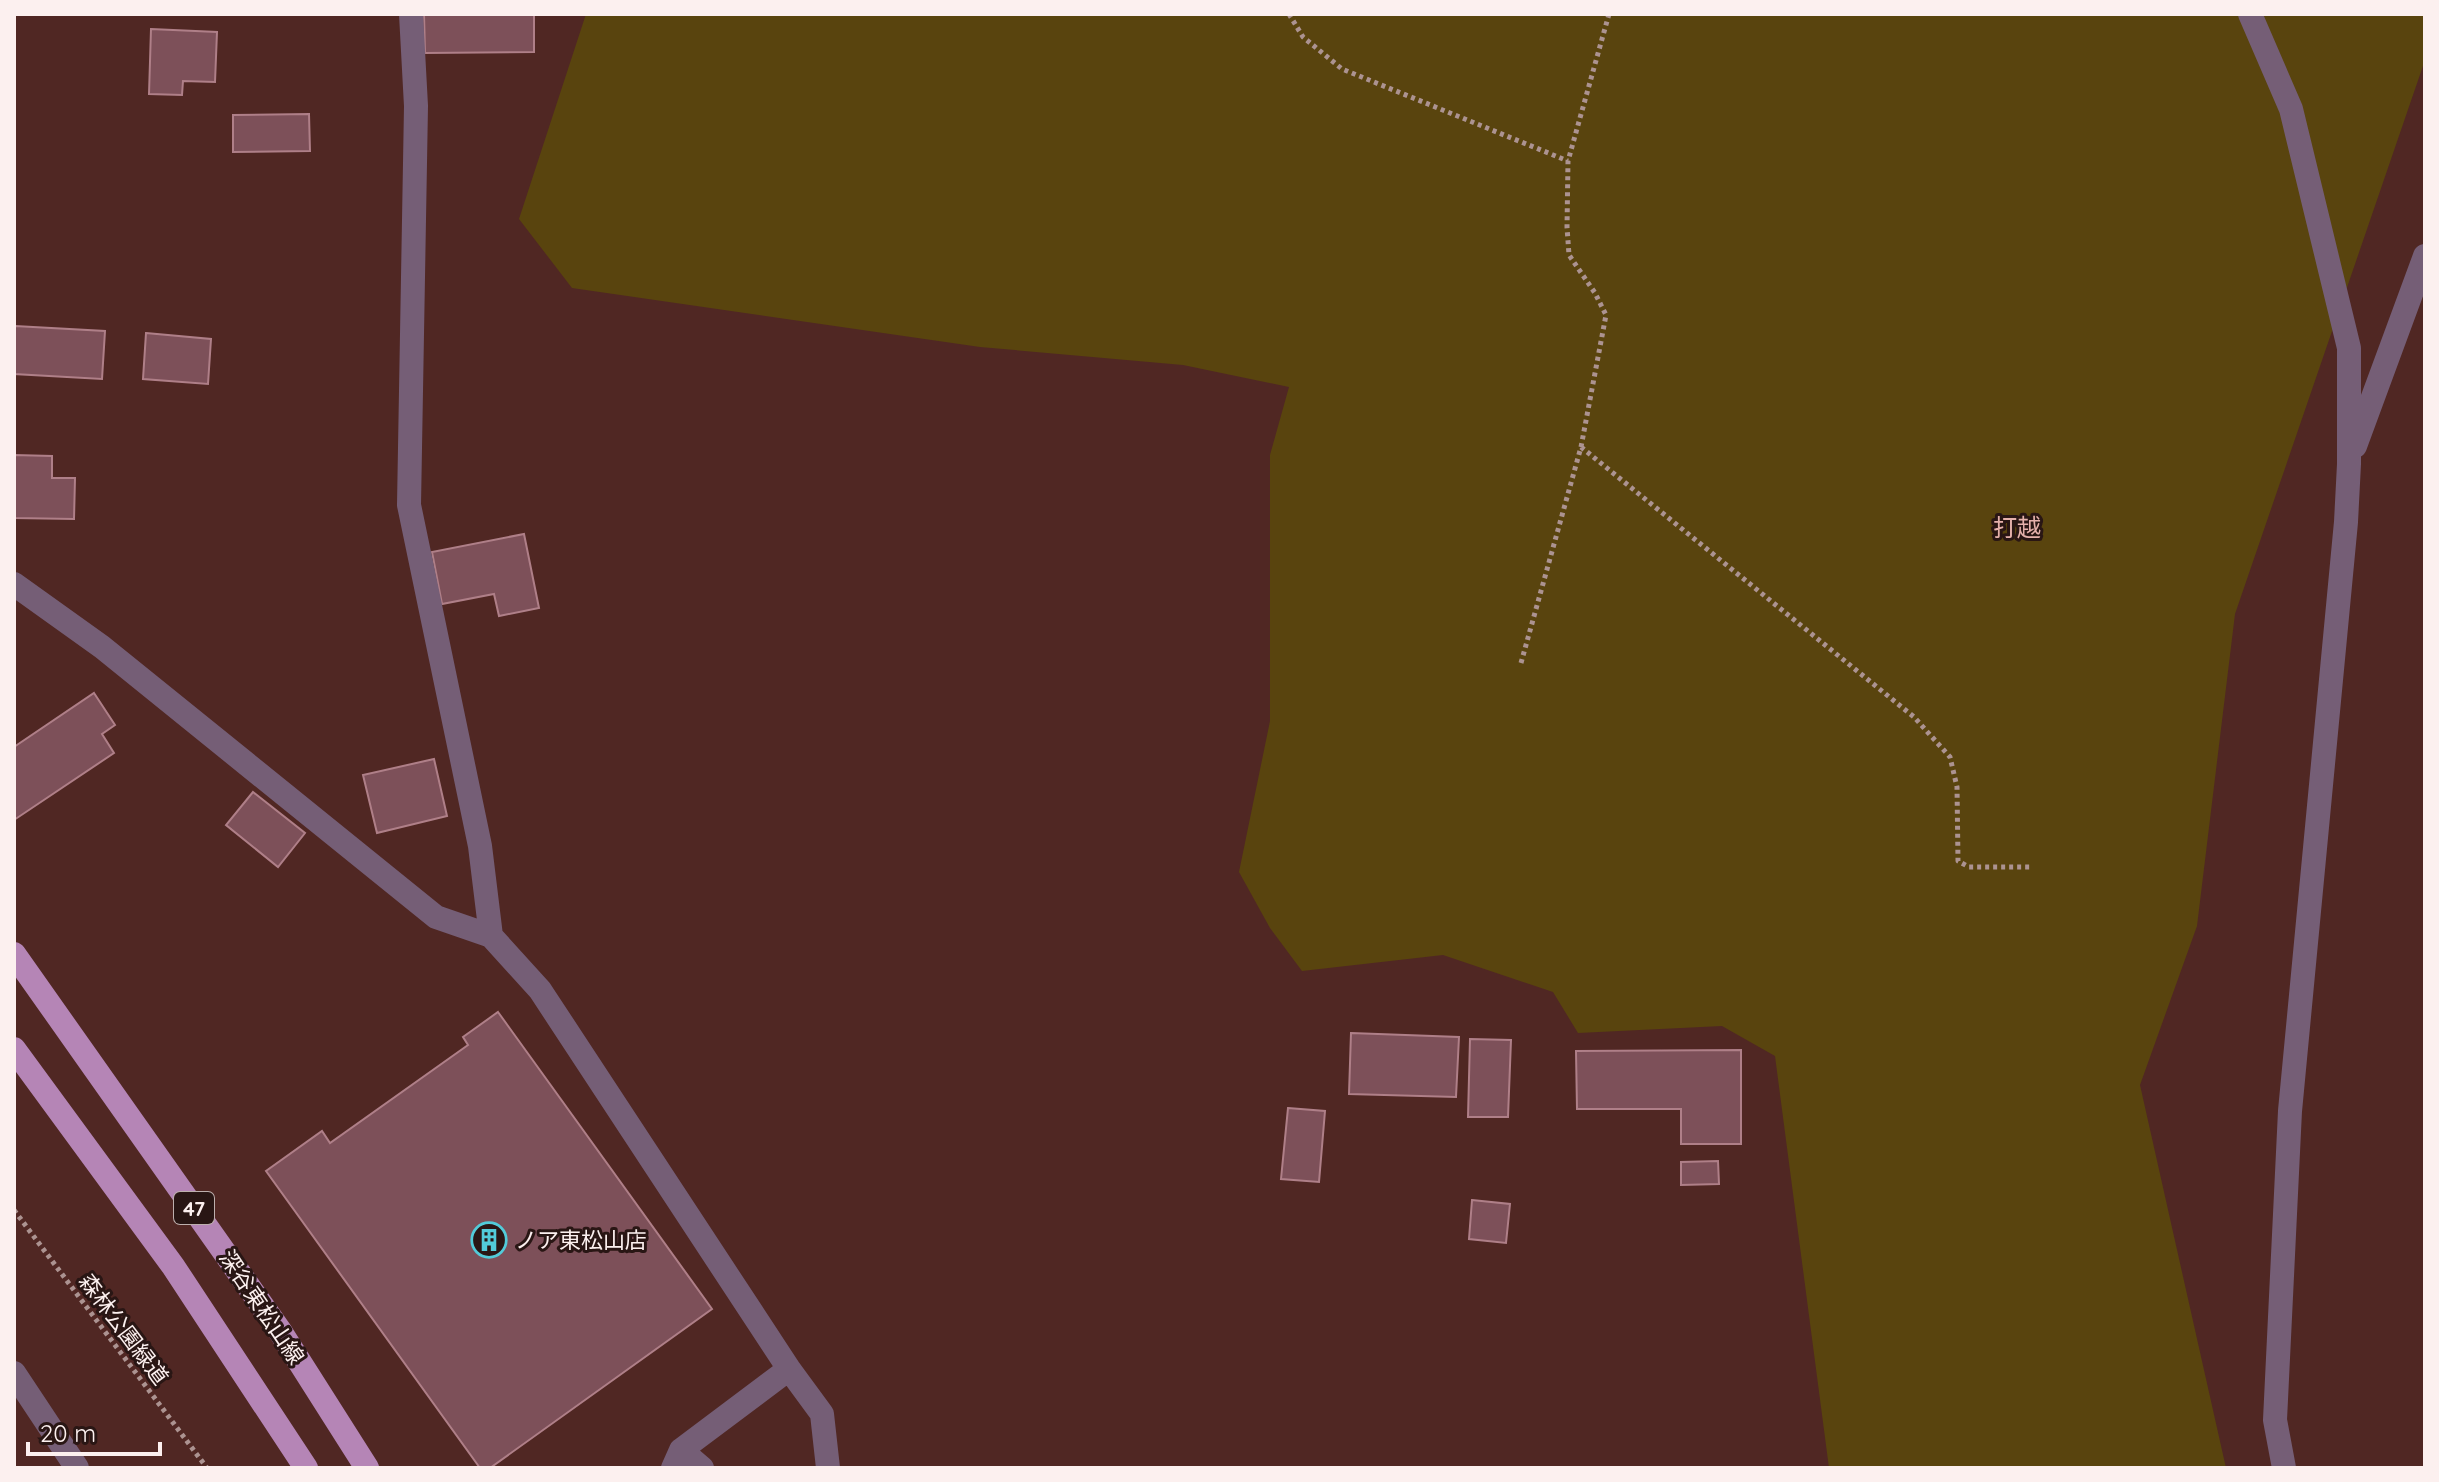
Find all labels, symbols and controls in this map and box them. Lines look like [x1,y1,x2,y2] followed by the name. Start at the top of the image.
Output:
[1993,512,2041,542] district label: 打越
[174,1192,214,1224] road number: 47
[470,1221,508,1259] building icon: ノア東松山店
[515,1226,647,1254] place label: ノア東松山店
[213,1244,311,1370] street label: 深谷東松山線
[73,1268,175,1390] street label: 森林公園緑道
[28,1406,160,1456] scale bar
[40,1418,96,1448] text: 20 m

